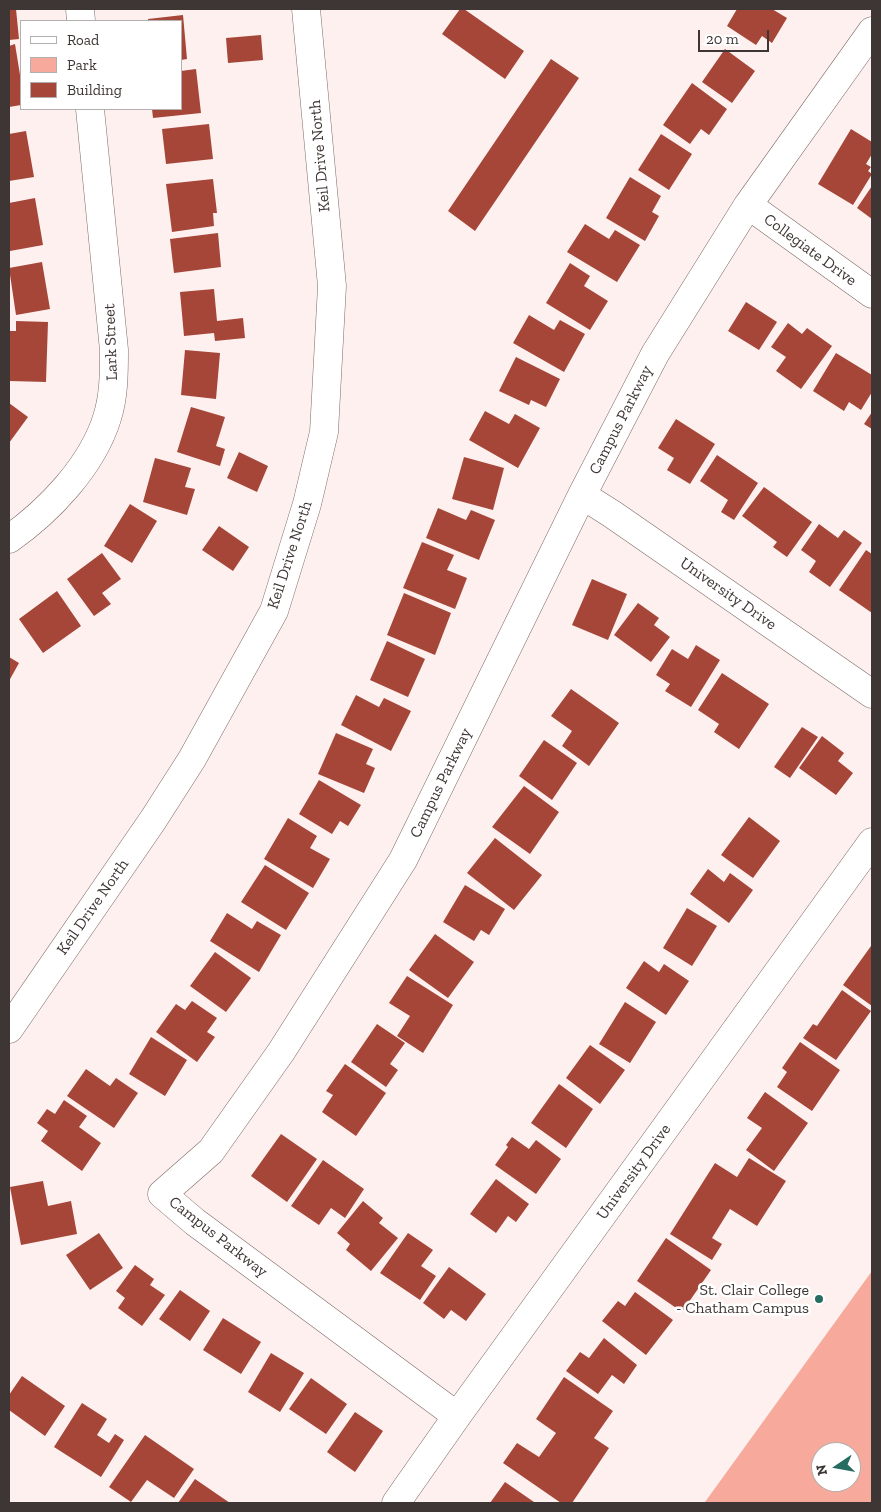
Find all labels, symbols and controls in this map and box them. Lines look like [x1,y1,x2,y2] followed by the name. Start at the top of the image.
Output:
[20,20,182,110] legend
[701,20,772,52] scale bar
[706,30,739,48] text: 20 m
[67,31,99,49] text: Road
[67,56,97,74] text: Park
[67,81,122,99] text: Building
[306,99,334,213] street label: Keil Drive North
[760,210,860,290] street label: Collegiate Drive
[100,303,122,381] street label: Lark Street
[585,362,657,478] street label: Campus Parkway
[264,499,316,611] street label: Keil Drive North
[676,554,780,634] street label: University Drive
[406,725,476,841] street label: Campus Parkway
[53,855,133,959] street label: Keil Drive North
[593,1120,675,1224] street label: University Drive
[165,1193,271,1281] street label: Campus Parkway
[676,1280,809,1318] place label: St. Clair College - Chatham Campus
[813,1293,825,1305] marker: St. Clair College - Chatham Campus
[811,1442,861,1492] north arrow
[812,1463,831,1477] text: N

